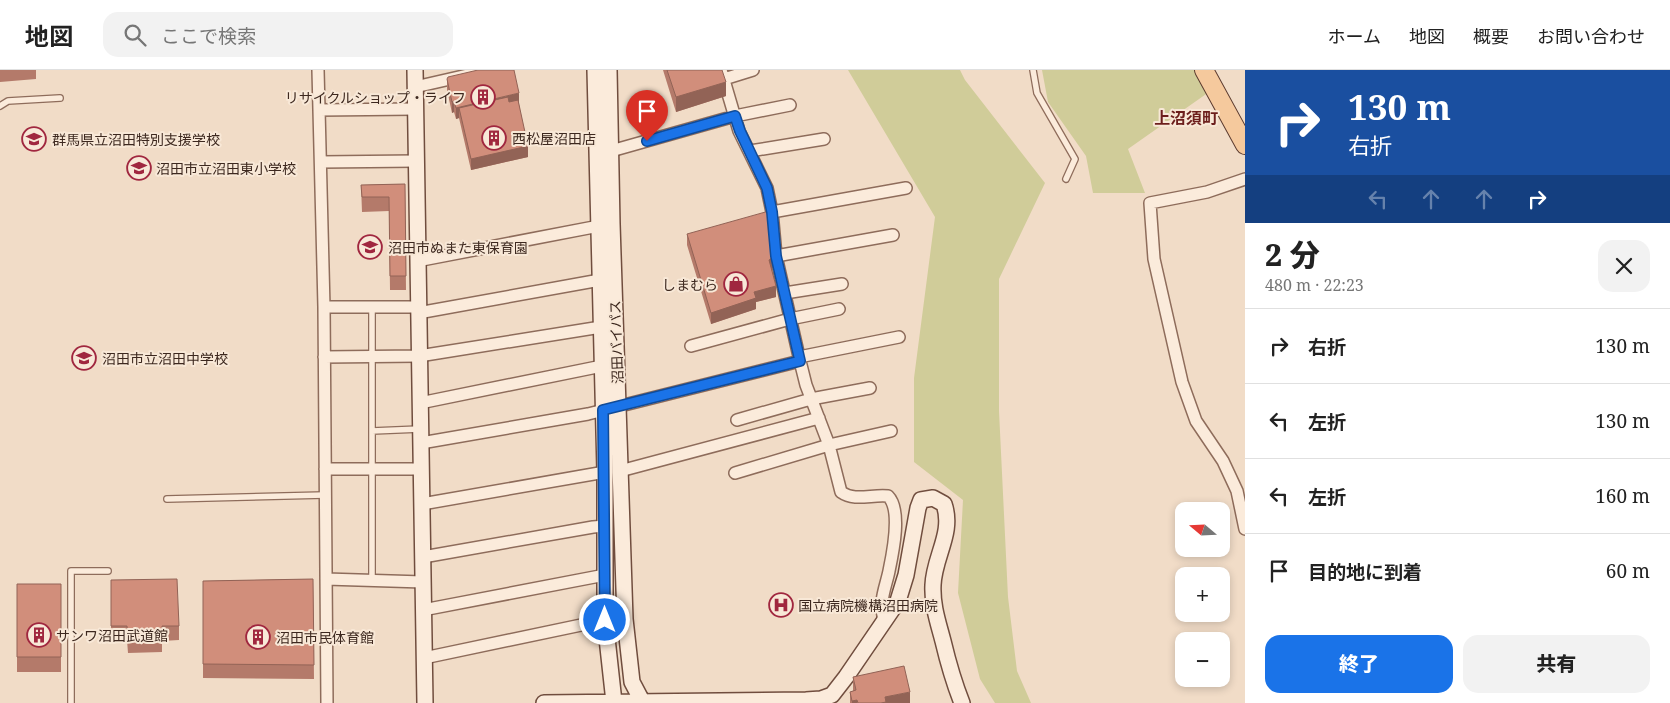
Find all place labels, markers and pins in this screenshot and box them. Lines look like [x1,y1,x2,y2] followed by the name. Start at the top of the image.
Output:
[470,84,496,110] building icon: リサイクルショップ・ライフ
[285,88,466,107] place label: リサイクルショップ・ライフ
[626,90,668,141] pin
[481,125,507,151] building icon: 西松屋沼田店
[21,126,47,152] school or university icon: 群馬県立沼田特別支援学校
[512,129,596,148] place label: 西松屋沼田店
[52,130,220,149] place label: 群馬県立沼田特別支援学校
[126,155,152,181] school or university icon: 沼田市立沼田東小学校
[156,159,296,178] place label: 沼田市立沼田東小学校
[357,234,383,260] school or university icon: 沼田市ぬまた東保育園
[388,238,528,257] place label: 沼田市ぬまた東保育園
[723,271,749,297] shop icon: しまむら
[662,275,718,294] place label: しまむら
[71,345,97,371] school or university icon: 沼田市立沼田中学校
[102,349,228,368] place label: 沼田市立沼田中学校
[768,592,794,618] hospital icon: 国立病院機構沼田病院
[798,596,938,615] place label: 国立病院機構沼田病院
[26,622,52,648] building icon: サンワ沼田武道館
[245,624,271,650] building icon: 沼田市民体育館
[56,626,168,645] place label: サンワ沼田武道館
[276,628,374,647] place label: 沼田市民体育館

